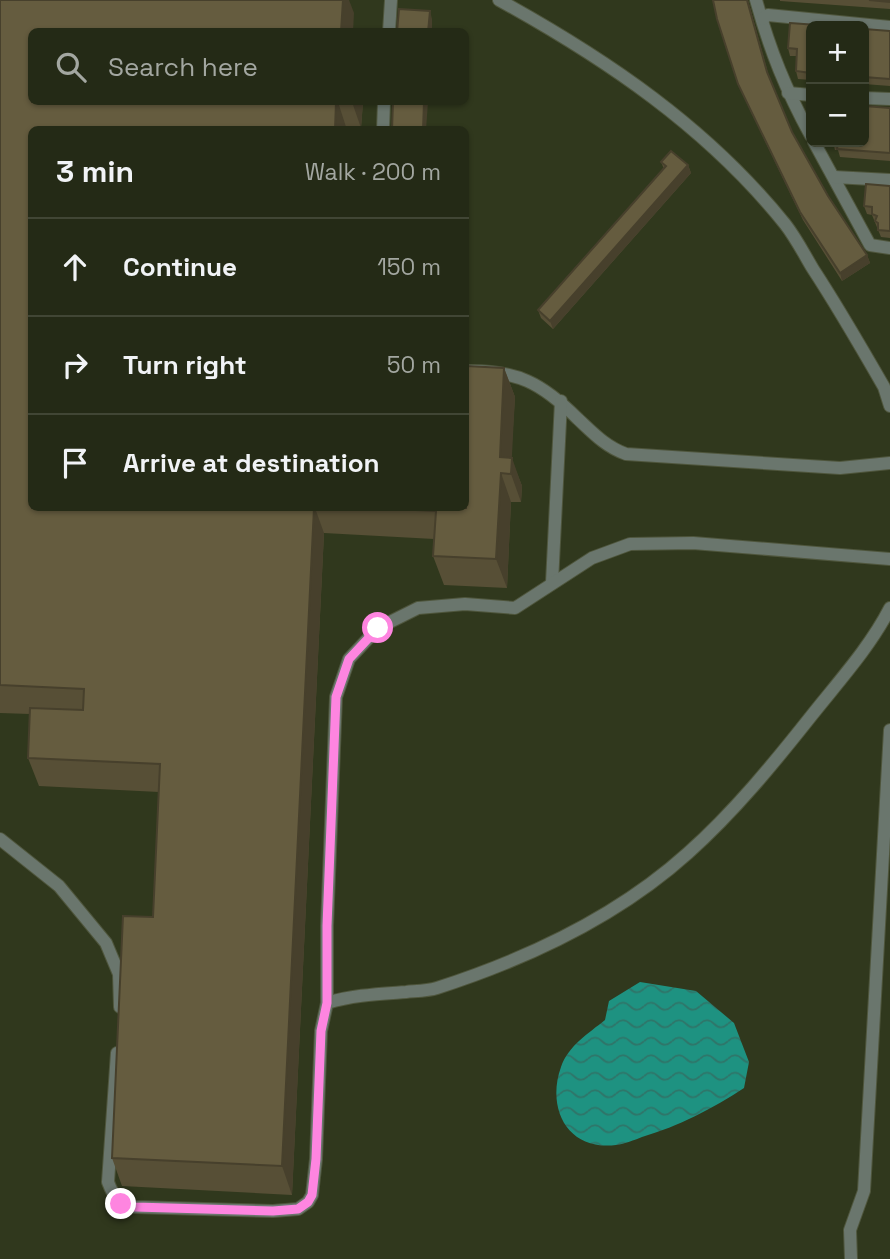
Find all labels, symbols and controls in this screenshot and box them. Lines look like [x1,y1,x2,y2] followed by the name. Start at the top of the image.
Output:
[806,21,869,147] map controls
[806,21,869,84] button: +
[28,28,469,105] search box
[52,48,90,86] icon: search
[108,50,258,84] text: Search here
[806,84,869,147] button: −
[56,152,134,191] text: 3 min
[305,157,441,187] text: Walk · 200 m
[56,248,94,286] icon: ahead
[123,250,237,284] text: Continue
[377,252,441,282] text: 150 m
[56,346,94,384] icon: right
[123,348,247,382] text: Turn right
[387,350,441,380] text: 50 m
[56,444,94,482] icon: arrive
[123,446,380,480] text: Arrive at destination
[362,612,393,643] route start
[105,1188,136,1219] route end

